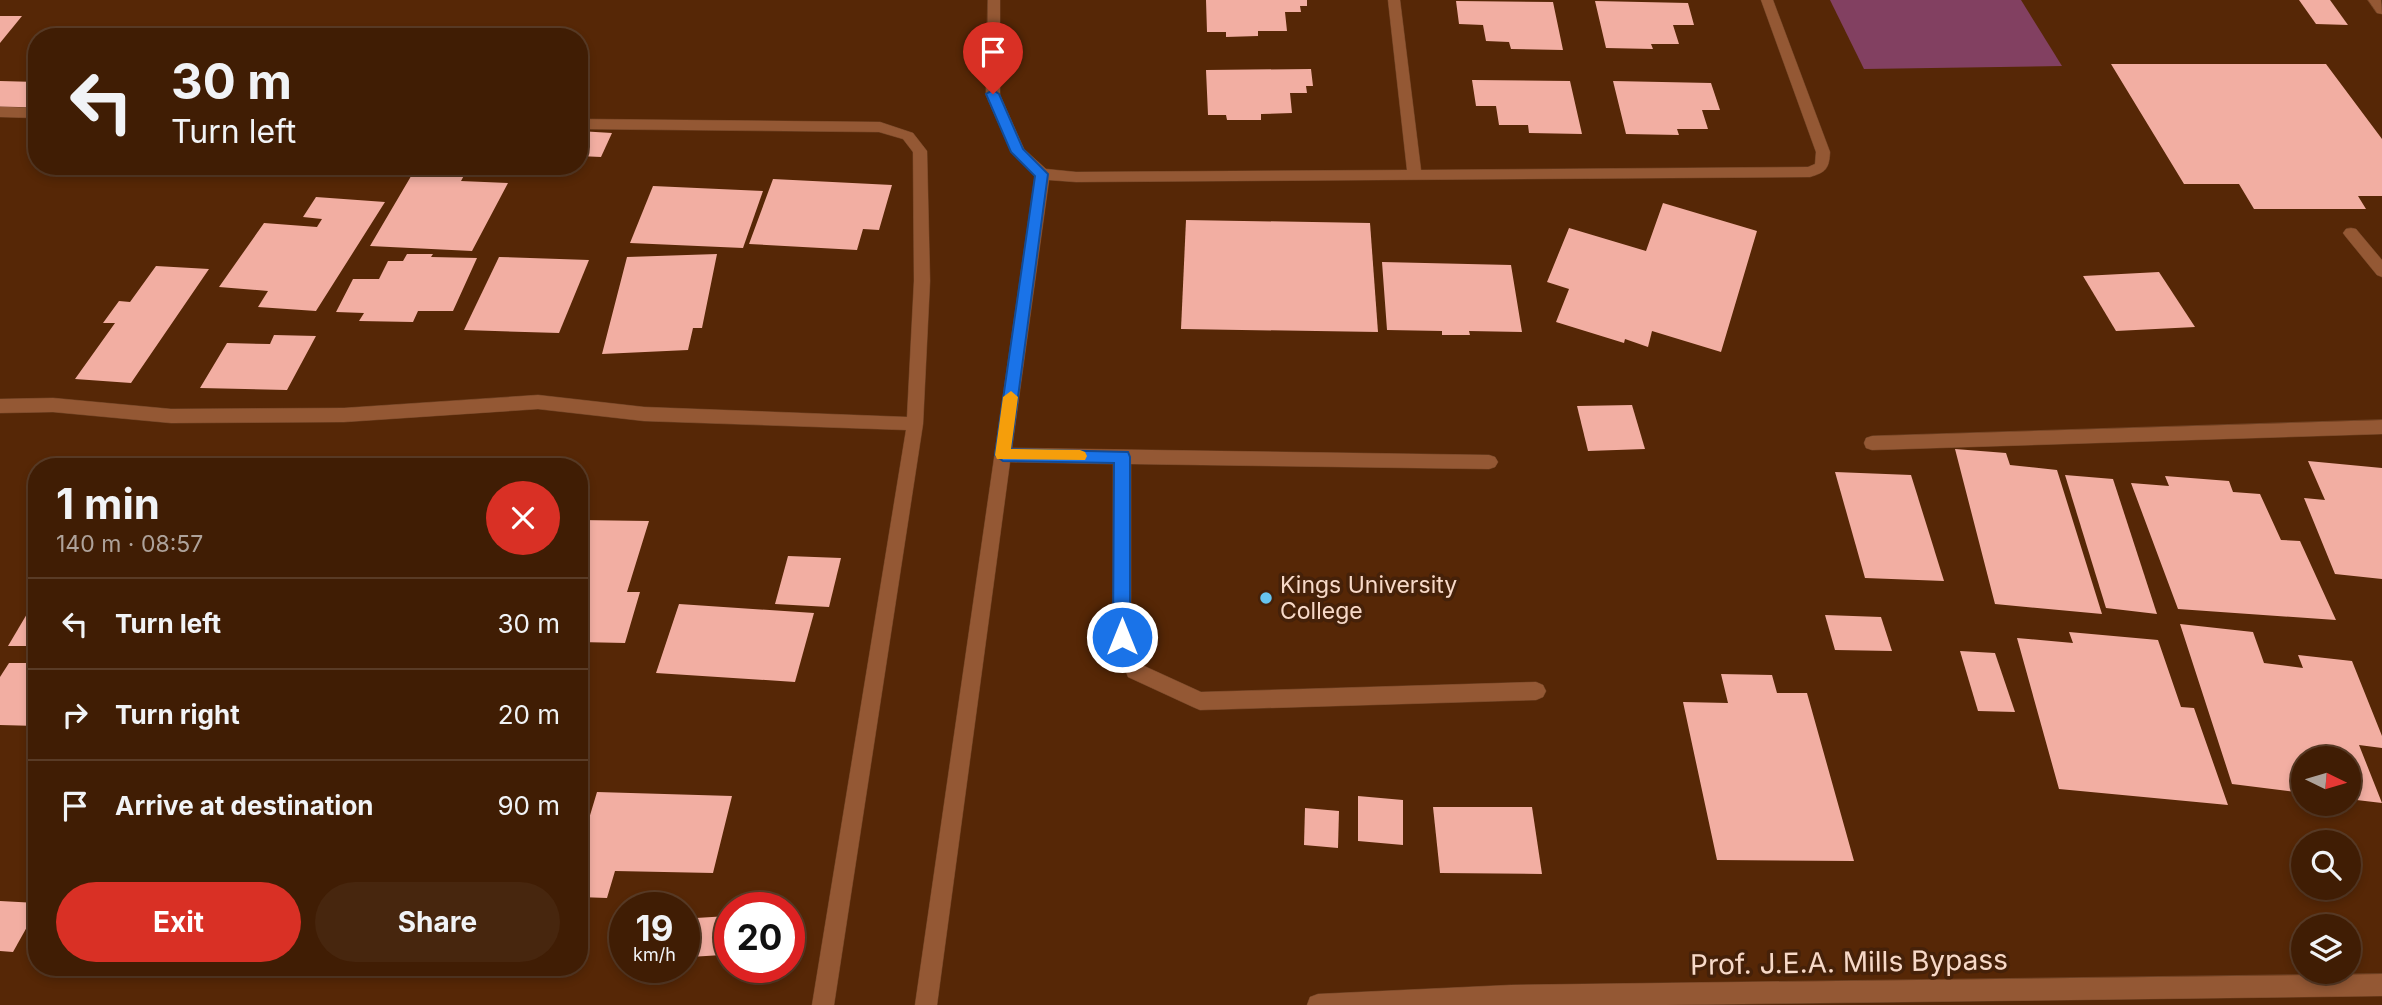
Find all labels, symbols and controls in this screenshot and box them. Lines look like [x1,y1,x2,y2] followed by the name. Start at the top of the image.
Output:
[963,22,1023,94] pin
[974,33,1012,71] icon: arrive
[171,52,292,111] text: 30 m
[56,56,147,147] icon: left
[171,112,296,151] text: Turn left
[56,478,160,529] text: 1 min
[486,481,560,555] button: close
[56,530,203,558] text: 140 m · 08:57
[1280,571,1457,625] place label: Kings University College
[1258,590,1274,606] marker: Kings University College
[1085,600,1159,674] position arrow
[56,605,94,643] icon: left
[115,608,221,639] text: Turn left
[497,608,560,639] text: 30 m
[56,696,94,734] icon: right
[115,699,240,730] text: Turn right
[498,699,560,730] text: 20 m
[2291,746,2361,816] north arrow
[2291,746,2361,984] map controls
[56,787,94,825] icon: arrive
[115,790,374,821] text: Arrive at destination
[497,790,560,821] text: 90 m
[2291,830,2361,900] button: search
[56,882,301,962] button: Exit
[315,882,560,962] button: Share
[714,892,805,983] speed limit sign: 20
[636,907,673,949] text: 19
[2291,914,2361,984] button: layers
[1690,942,2008,982] street label: Prof. J.E.A. Mills Bypass
[633,944,676,965] text: km/h

